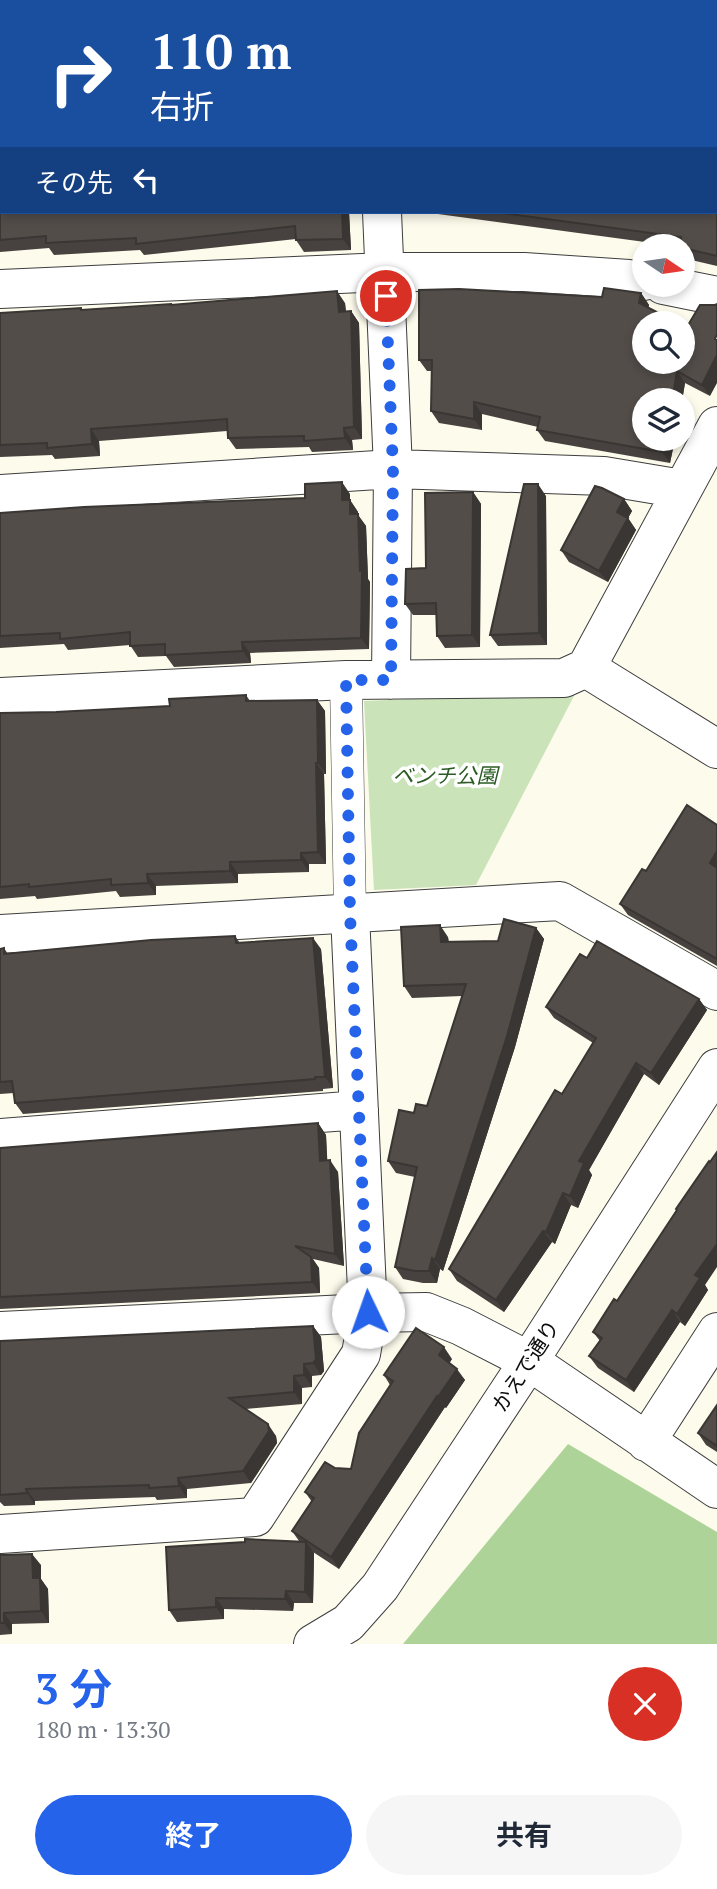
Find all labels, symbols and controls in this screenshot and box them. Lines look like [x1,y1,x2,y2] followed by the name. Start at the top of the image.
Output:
[150,18,292,83] text: 110 m
[35,28,126,119] icon: right
[150,85,214,127] text: 右折
[127,161,165,199] icon: left
[35,165,113,199] text: その先
[632,234,695,298] north arrow
[632,234,695,451] map controls
[356,266,416,326] pin
[367,277,405,315] icon: arrive
[632,311,695,374] button: search
[632,388,695,451] button: layers
[393,761,500,789] park label: ベンチ公園
[331,1275,405,1349] position arrow
[485,1314,565,1417] street label: かえで通り
[35,1660,112,1716] text: 3 分
[608,1667,682,1741] button: close
[35,1714,170,1745] text: 180 m · 13:30
[35,1795,352,1875] button: 終了
[366,1795,682,1875] button: 共有

